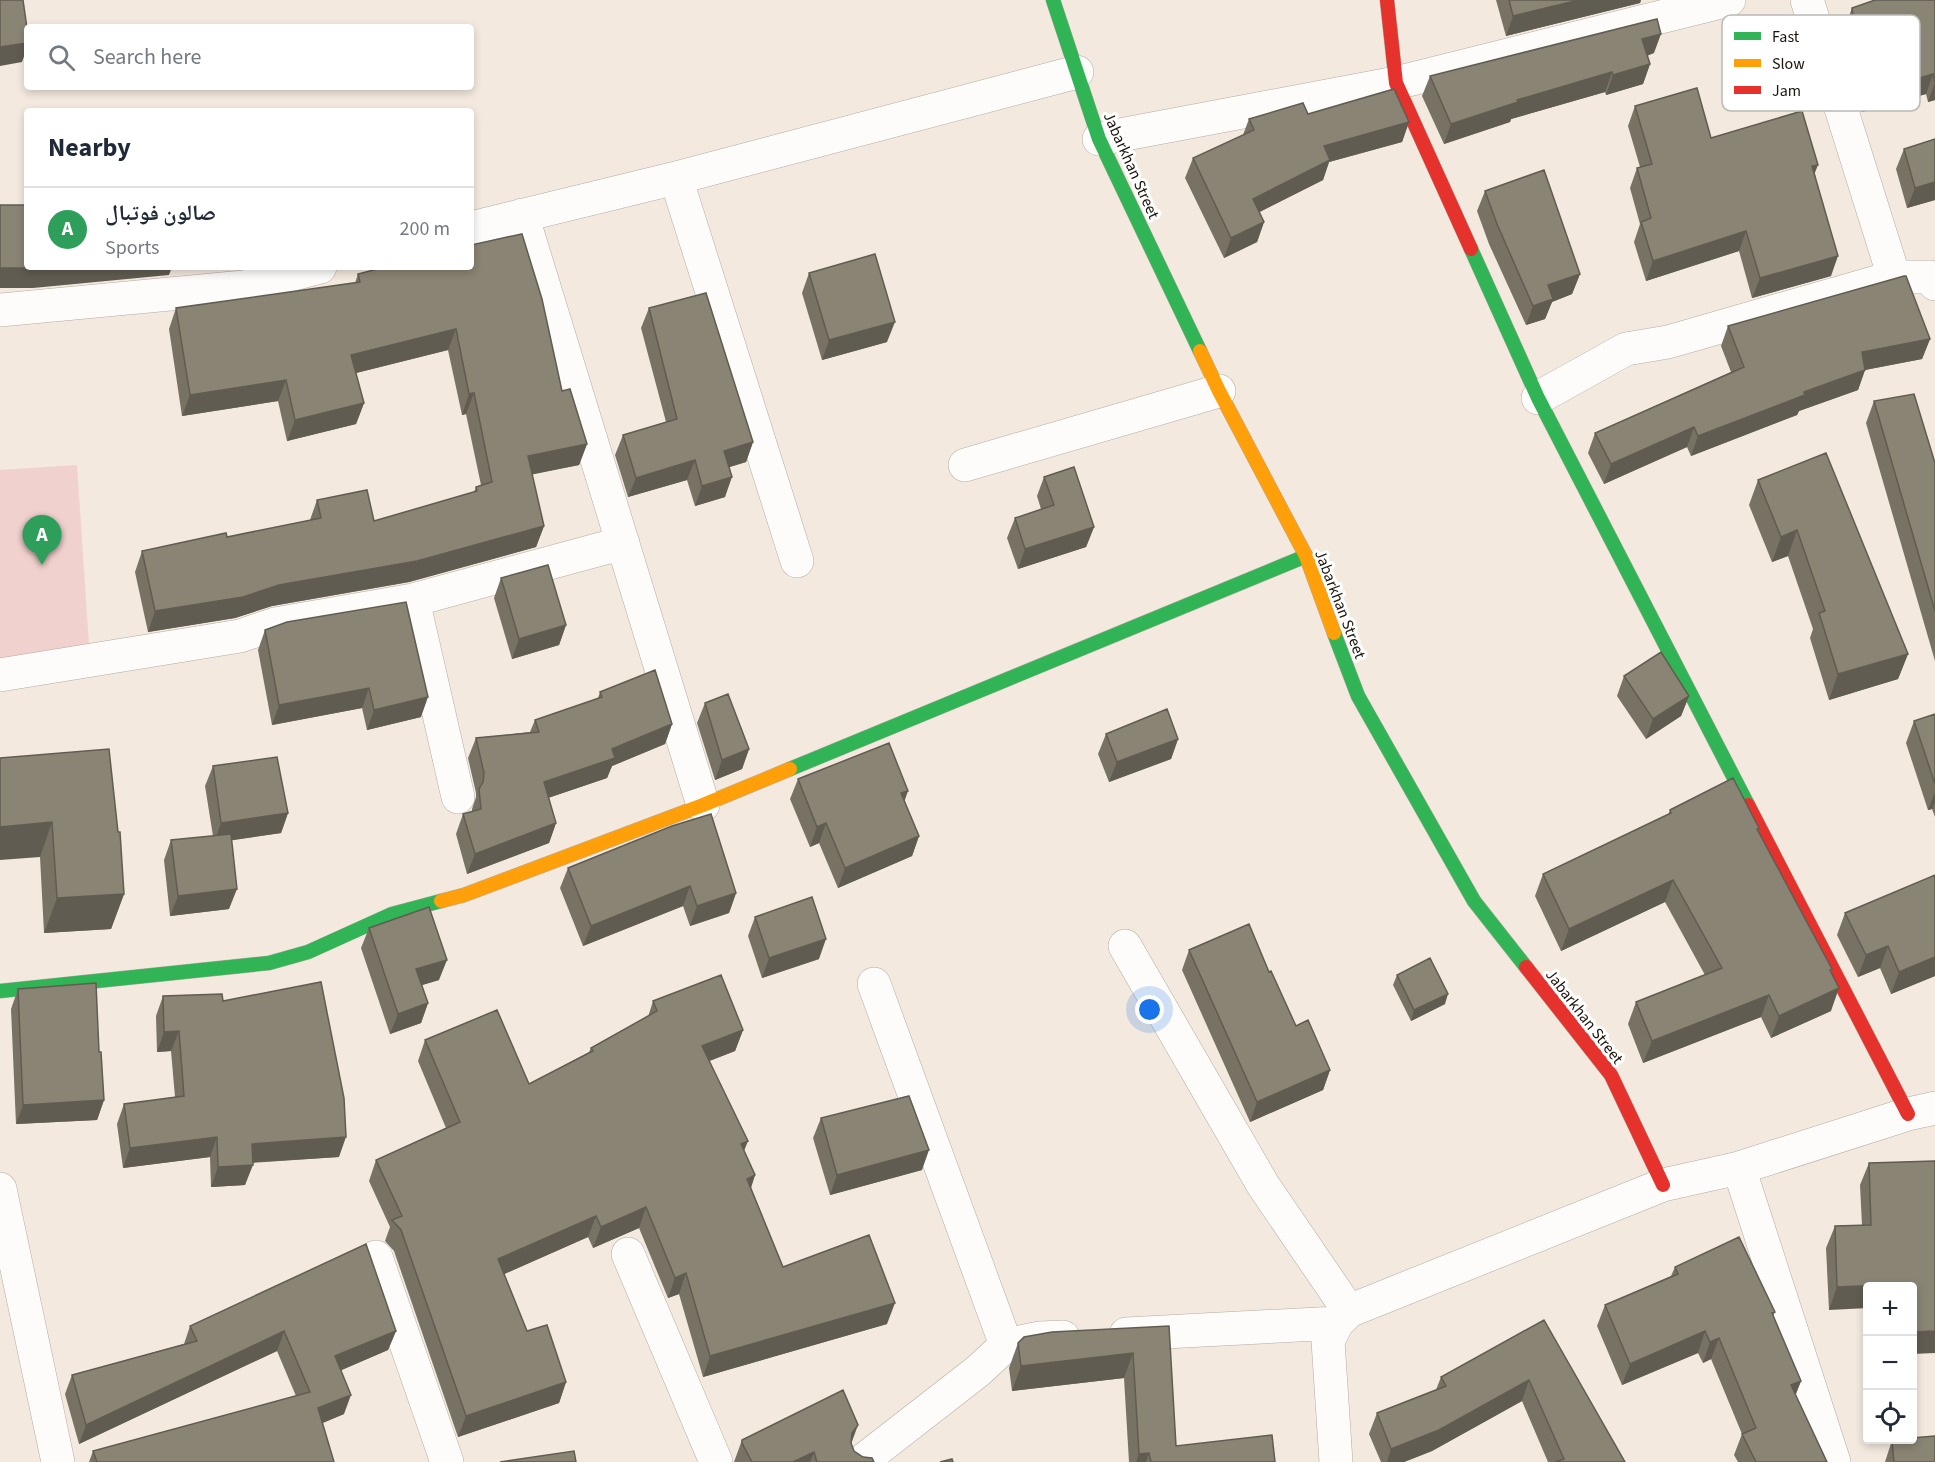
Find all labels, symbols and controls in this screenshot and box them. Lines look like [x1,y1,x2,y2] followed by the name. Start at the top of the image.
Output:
[1722,15,1920,111] legend
[24,24,474,90] search box
[1772,26,1800,48] text: Fast
[45,41,78,74] icon: search
[93,41,201,73] text: Search here
[1772,53,1805,75] text: Slow
[1772,80,1801,102] text: Jam
[1098,109,1165,223] street label: Jabarkhan Street
[48,129,131,166] text: Nearby
[105,197,216,229] text: صالون فوتبال
[62,215,73,243] text: A
[400,215,450,243] text: 200 m
[105,234,160,262] text: Sports
[22,516,62,565] pin: A
[1309,547,1371,662] street label: Jabarkhan Street
[1540,965,1629,1069] street label: Jabarkhan Street
[1135,995,1164,1024] your location
[1863,1282,1917,1444] map controls
[1863,1282,1917,1336] button: +
[1863,1336,1917,1390] button: −
[1863,1390,1917,1444] button: locate

